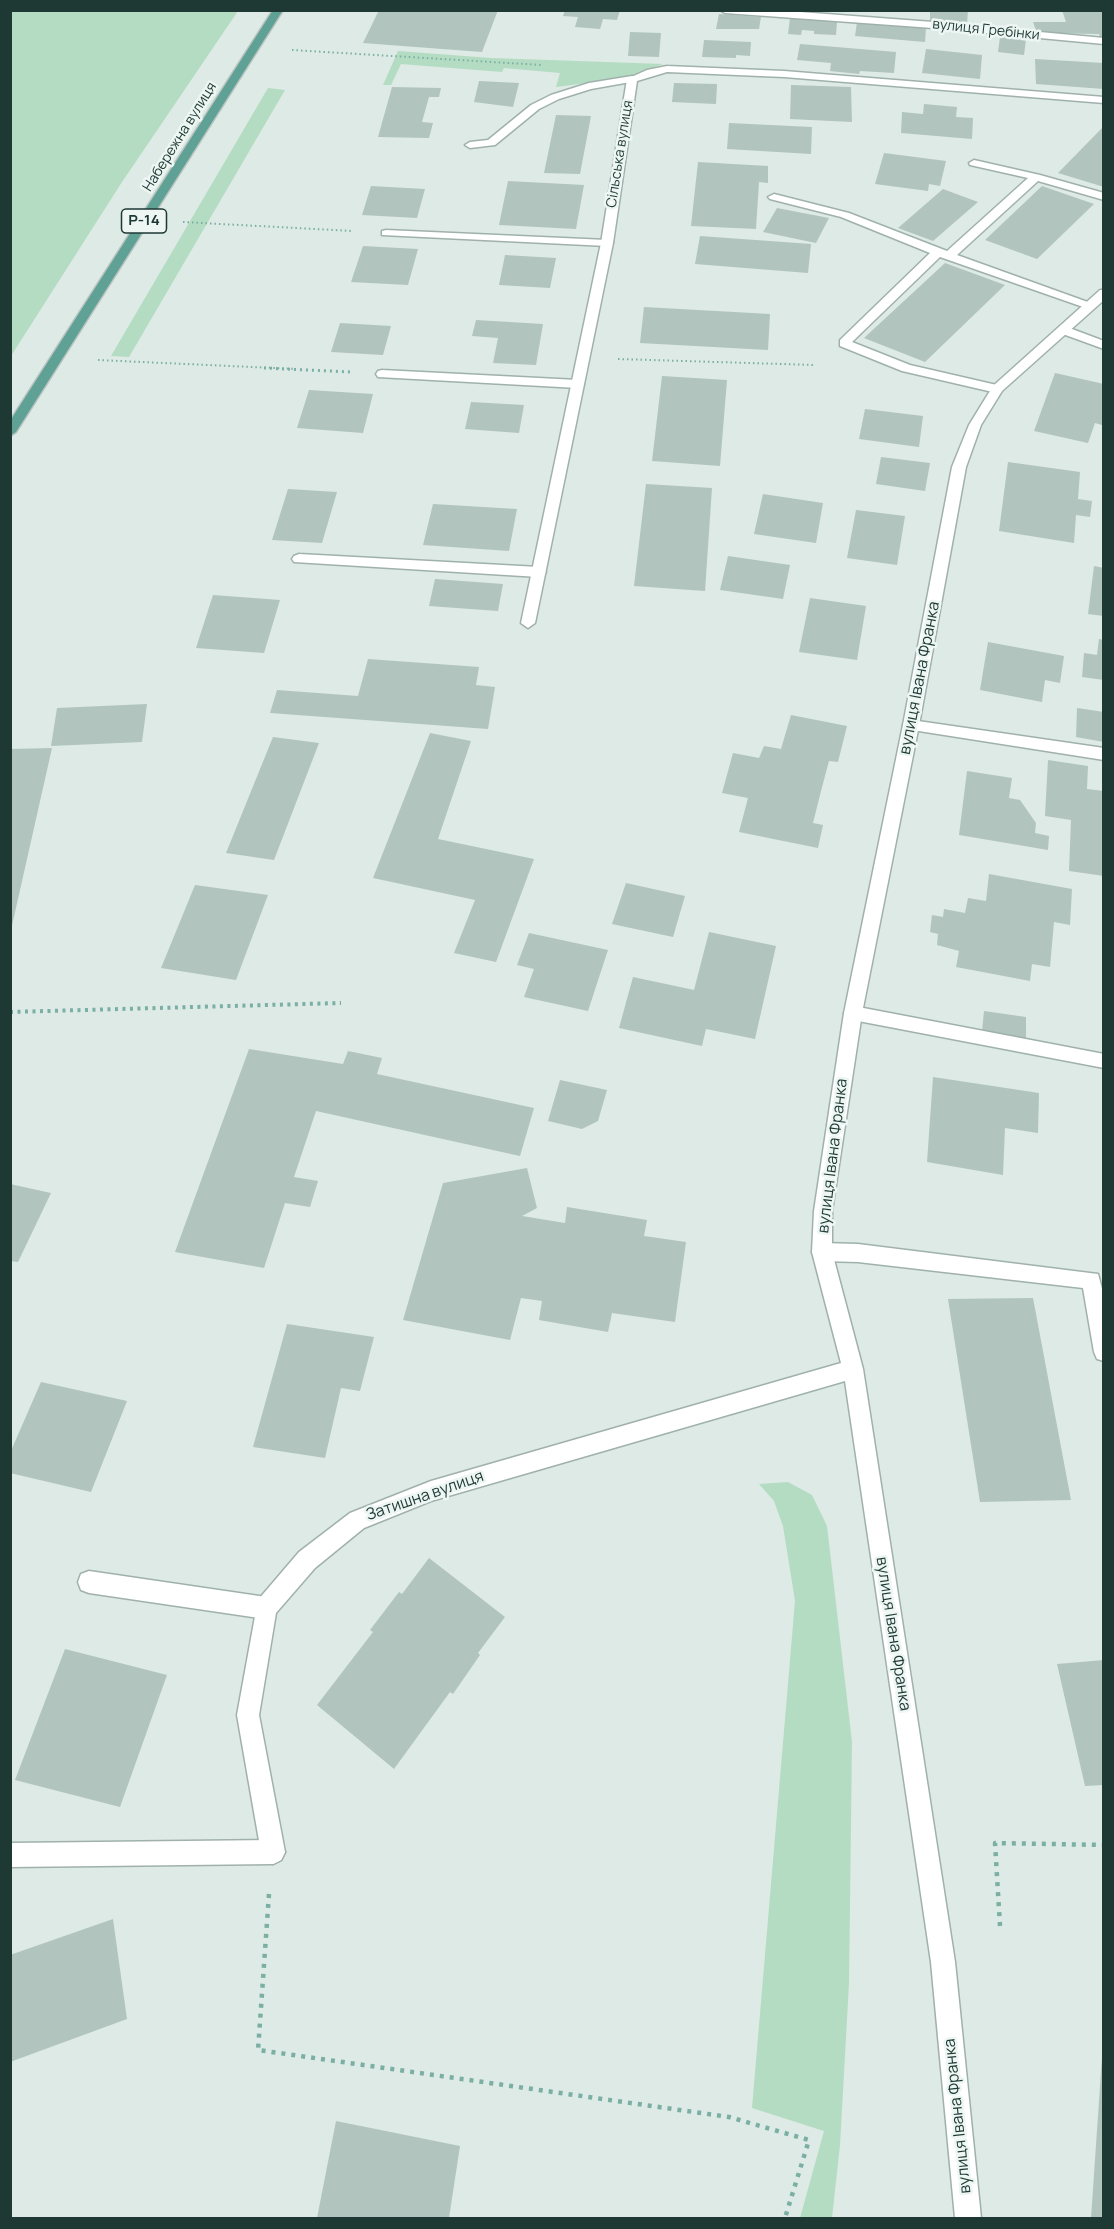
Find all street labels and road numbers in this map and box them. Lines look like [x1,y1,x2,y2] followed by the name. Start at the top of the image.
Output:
[932,16,1040,44] street label: вулиця Гребінки
[140,79,220,195] street label: Набережна вулиця
[603,99,637,209] street label: Сільська вулиця
[122,209,166,233] road number: Р-14
[896,600,944,756] street label: вулиця Івана Франка
[814,1078,852,1234] street label: вулиця Івана Франка
[364,1467,486,1525] street label: Затишна вулиця
[871,1556,915,1712] street label: вулиця Івана Франка
[940,2038,976,2194] street label: вулиця Івана Франка

